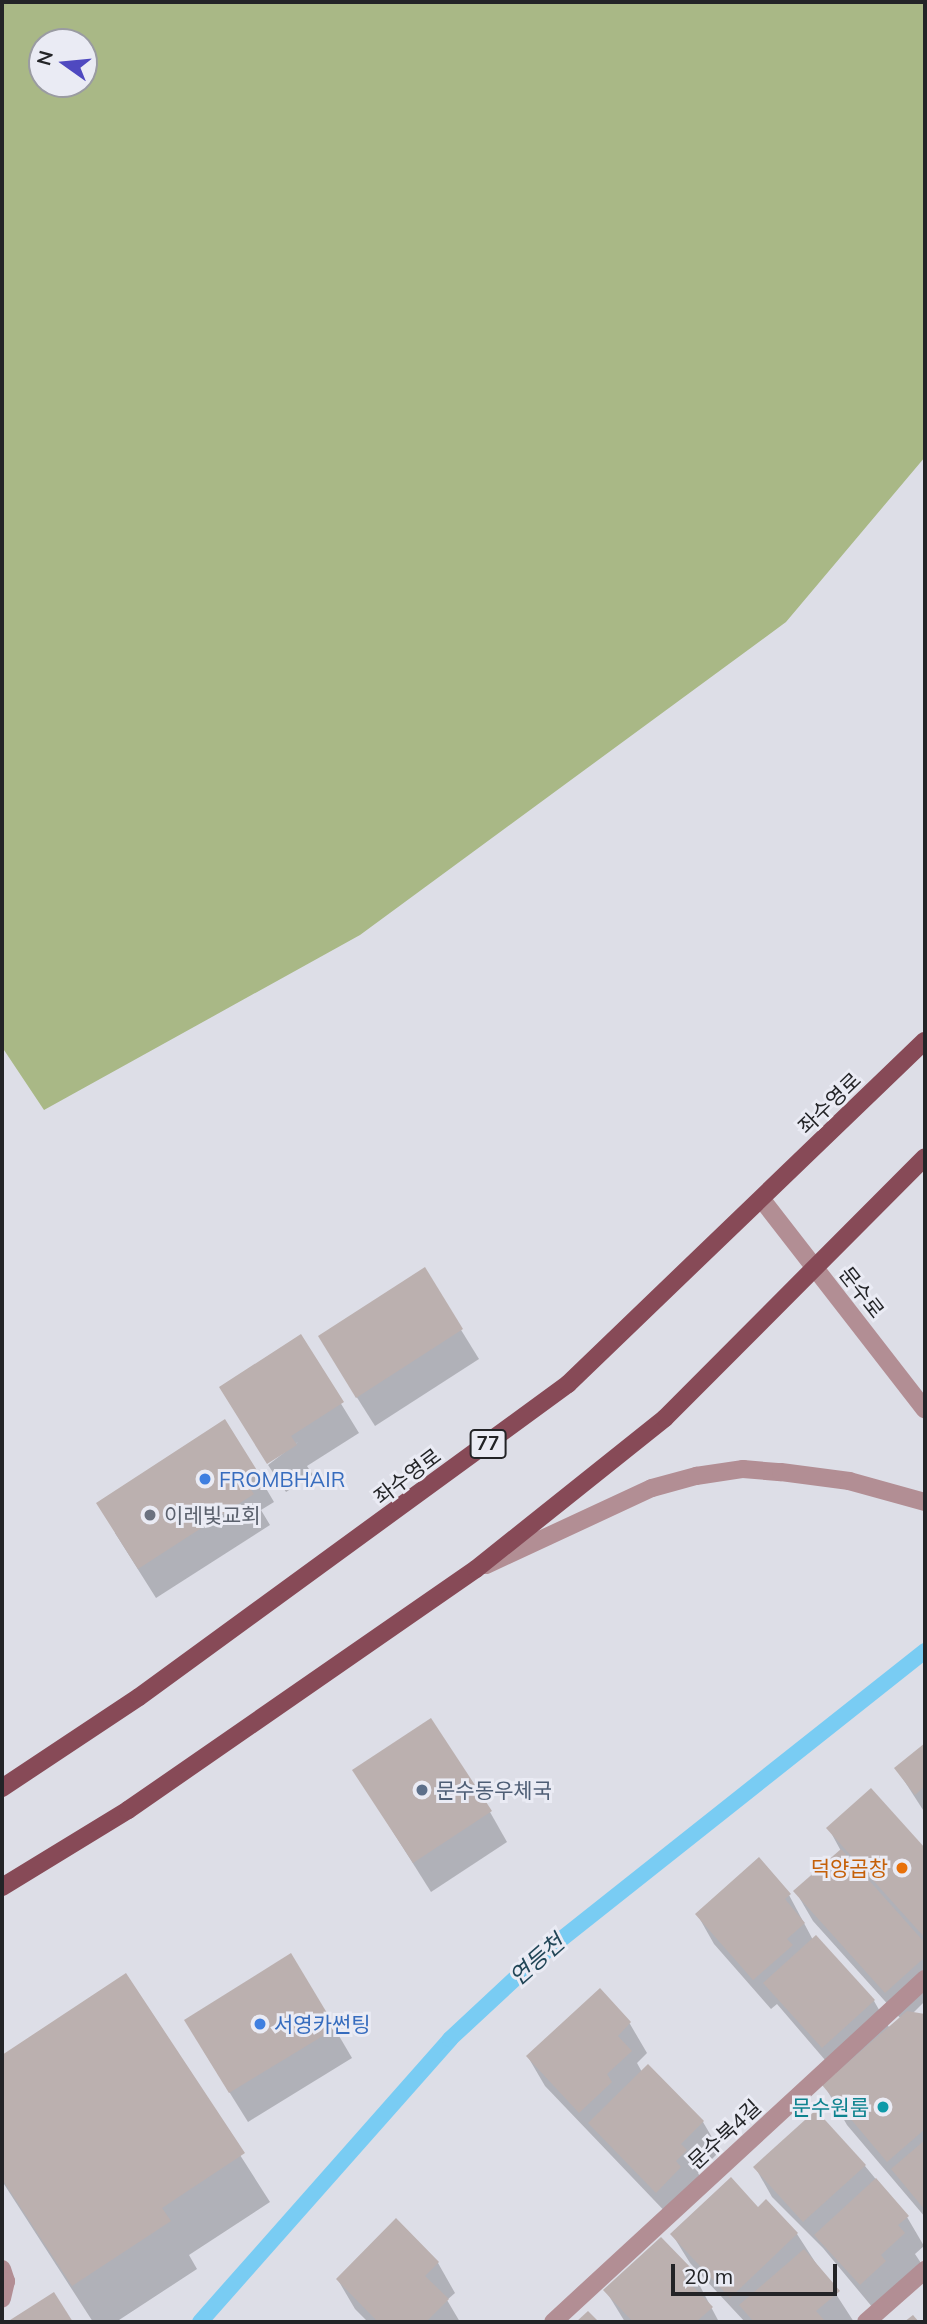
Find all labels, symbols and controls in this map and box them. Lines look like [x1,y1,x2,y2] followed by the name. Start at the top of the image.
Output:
[28,28,98,98] north arrow
[31,48,58,68] text: N
[792,1067,866,1139] street label: 좌수영로
[834,1261,890,1323] street label: 문수로
[469,1428,507,1460] road number: 77
[369,1443,445,1509] street label: 좌수영로
[219,1466,345,1492] place label: FROMBHAIR
[197,1471,213,1487] marker: FROMBHAIR
[164,1502,261,1528] place label: 이레빛교회
[142,1507,158,1523] marker: 이레빛교회
[436,1777,552,1803] place label: 문수동우체국
[414,1782,430,1798] marker: 문수동우체국
[811,1855,888,1881] place label: 덕양곱창
[894,1860,910,1876] marker: 덕양곱창
[504,1929,570,1991] water label: 연등천
[274,2011,371,2037] place label: 서영카썬팅
[252,2016,268,2032] marker: 서영카썬팅
[683,2094,765,2174] street label: 문수북4길
[792,2094,869,2120] place label: 문수원룸
[875,2099,891,2115] marker: 문수원룸
[675,2250,841,2294] scale bar
[684,2263,733,2289] text: 20 m

